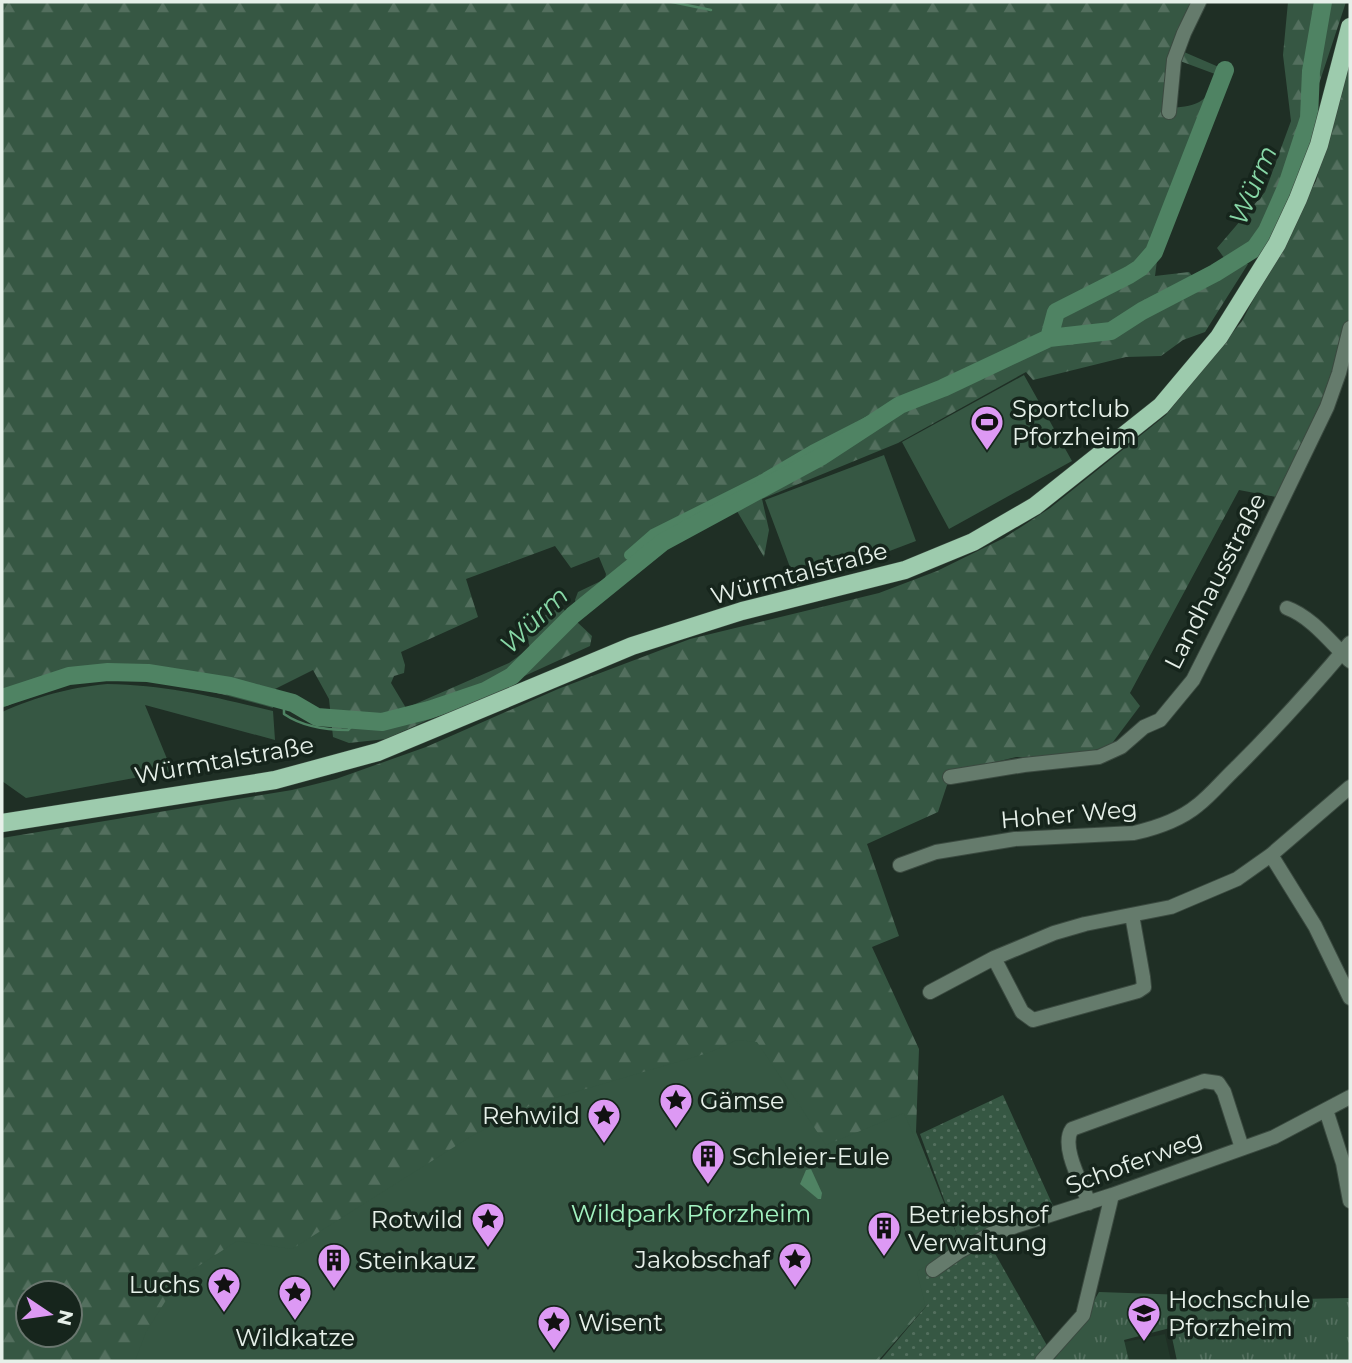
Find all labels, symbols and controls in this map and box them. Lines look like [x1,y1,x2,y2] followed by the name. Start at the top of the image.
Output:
[1222,141,1284,229] water label: Würm
[1012,394,1137,451] place label: Sportclub Pforzheim
[968,403,1006,452] sports icon: Sportclub Pforzheim
[1158,488,1272,674] street label: Landhausstraße
[708,535,890,611] street label: Würmtalstraße
[493,580,575,660] water label: Würm
[132,730,316,790] street label: Würmtalstraße
[999,794,1139,834] street label: Hoher Weg
[657,1081,695,1130] place icon: Gämse
[700,1086,784,1115] place label: Gämse
[585,1096,623,1145] place icon: Rehwild
[482,1101,580,1130] place label: Rehwild
[1062,1124,1206,1200] street label: Schoferweg
[689,1137,727,1186] building icon: Schleier-Eule
[732,1142,890,1171] place label: Schleier-Eule
[571,1199,811,1228] park label: Wildpark Pforzheim
[469,1200,507,1249] place icon: Rotwild
[908,1200,1049,1257] place label: Betriebshof Verwaltung
[371,1205,463,1234] place label: Rotwild
[865,1209,903,1258] building icon: Betriebshof Verwaltung
[776,1240,814,1289] place icon: Jakobschaf
[315,1241,353,1290] building icon: Steinkauz
[634,1245,771,1274] place label: Jakobschaf
[358,1246,476,1275] place label: Steinkauz
[205,1265,243,1314] place icon: Luchs
[129,1270,200,1299] place label: Luchs
[276,1273,314,1322] place icon: Wildkatze
[14,1279,84,1349] north arrow
[1168,1285,1310,1342] place label: Hochschule Pforzheim
[1125,1294,1163,1343] school or university icon: Hochschule Pforzheim
[535,1303,573,1352] place icon: Wisent
[52,1308,78,1328] text: N
[578,1308,663,1337] place label: Wisent
[235,1323,355,1352] place label: Wildkatze

